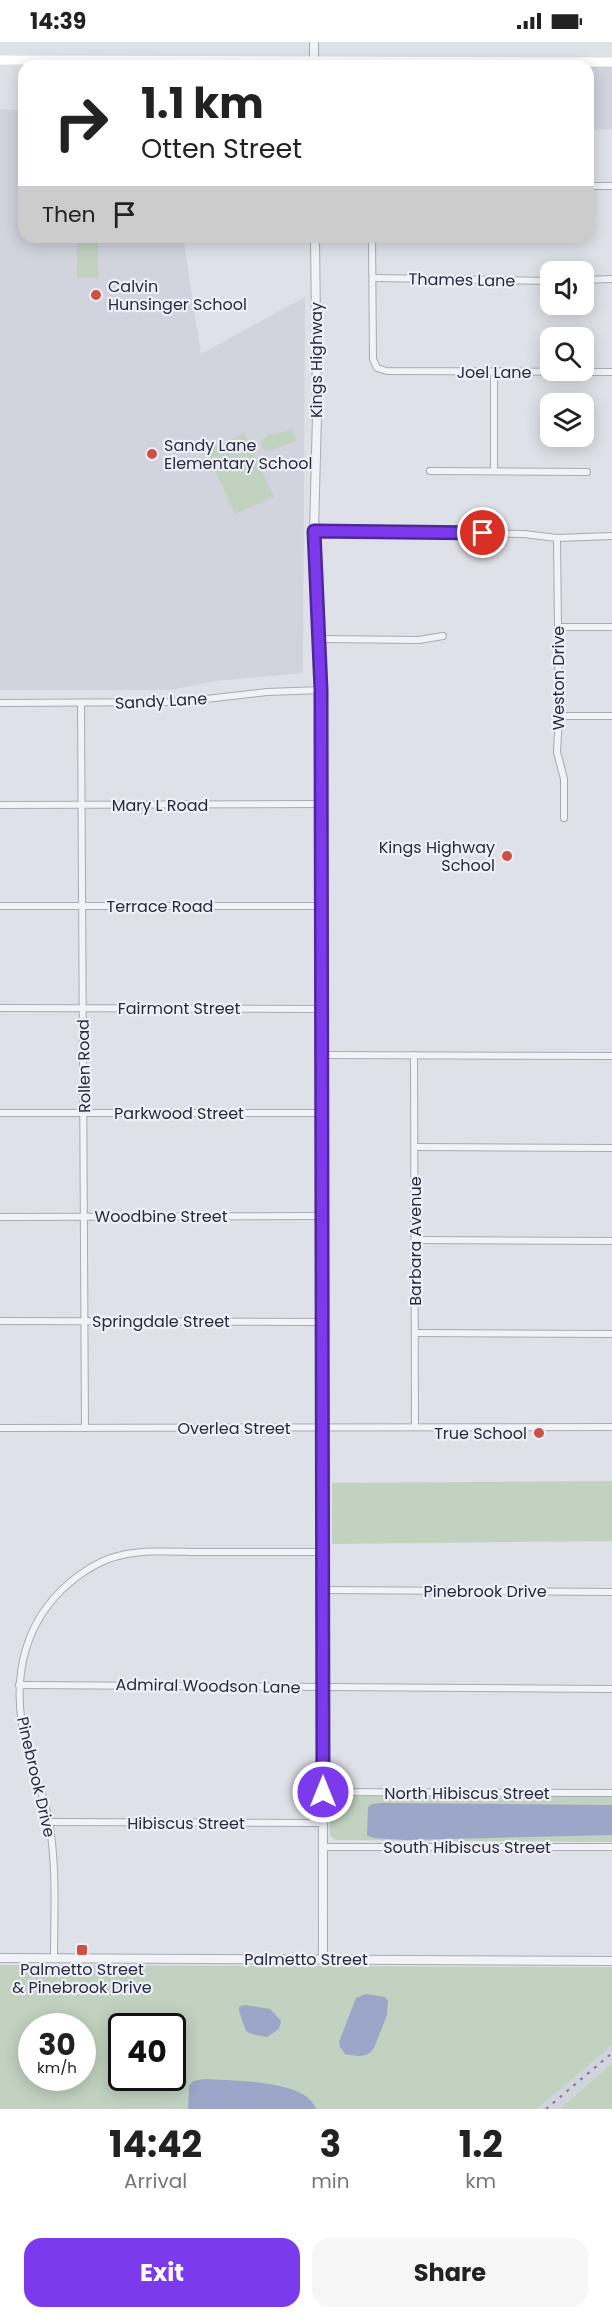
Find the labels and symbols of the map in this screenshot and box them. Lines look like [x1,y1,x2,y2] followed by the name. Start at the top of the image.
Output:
[408,268,516,292] street label: Thames Lane
[108,275,247,316] place label: Calvin Hunsinger School
[89,288,103,302] marker: Calvin Hunsinger School
[305,302,328,418] street label: Kings Highway
[457,361,531,384] street label: Joel Lane
[164,434,312,475] place label: Sandy Lane Elementary School
[145,447,159,461] marker: Sandy Lane Elementary School
[457,507,508,558] pin
[547,626,570,730] street label: Weston Drive
[114,687,208,715] street label: Sandy Lane
[112,794,208,817] street label: Mary L Road
[379,836,495,877] place label: Kings Highway School
[500,849,514,863] marker: Kings Highway School
[107,895,213,918] street label: Terrace Road
[118,997,241,1020] street label: Fairmont Street
[72,1019,96,1113] street label: Rollen Road
[114,1102,244,1125] street label: Parkwood Street
[404,1176,427,1306] street label: Barbara Avenue
[95,1205,228,1228] street label: Woodbine Street
[92,1310,230,1333] street label: Springdale Street
[177,1417,291,1440] street label: Overlea Street
[434,1422,527,1445] place label: True School
[532,1426,546,1440] marker: True School
[423,1580,547,1603] street label: Pinebrook Drive
[115,1673,301,1699] street label: Admiral Woodson Lane
[11,1714,61,1840] street label: Pinebrook Drive
[291,1760,355,1824] position arrow
[384,1782,550,1805] street label: North Hibiscus Street
[127,1812,245,1835] street label: Hibiscus Street
[383,1836,551,1859] street label: South Hibiscus Street
[75,1943,89,1957] marker: Palmetto Street & Pinebrook Drive
[244,1948,368,1971] street label: Palmetto Street
[12,1958,152,1999] place label: Palmetto Street & Pinebrook Drive
[108,2013,186,2091] speed limit sign: 40

